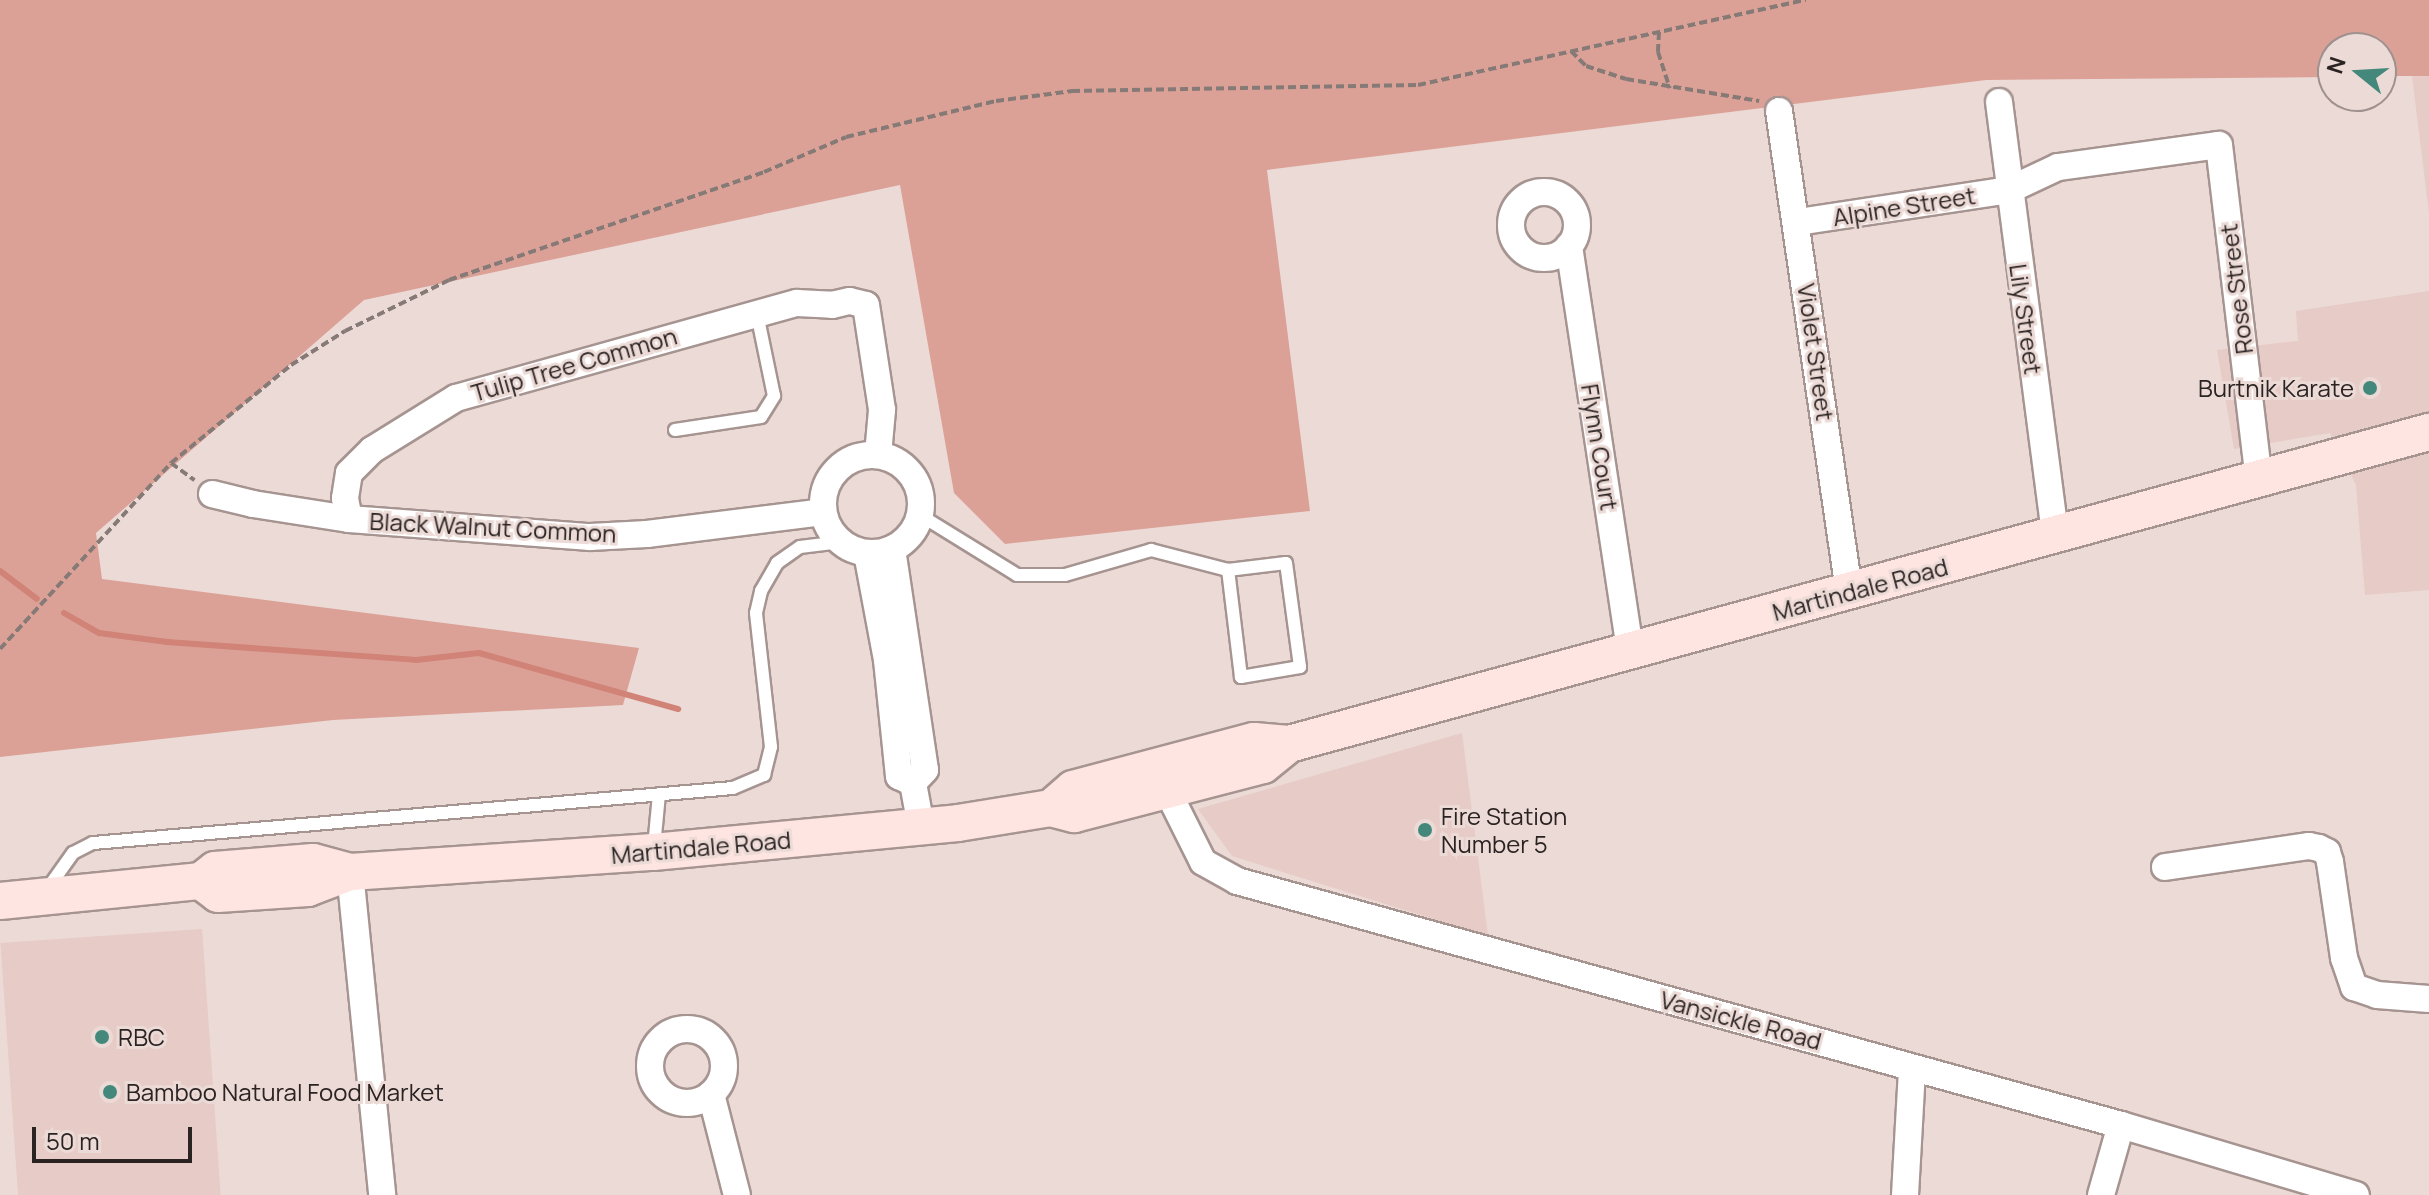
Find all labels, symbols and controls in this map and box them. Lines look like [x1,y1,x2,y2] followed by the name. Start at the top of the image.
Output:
[2317,32,2397,112] north arrow
[2319,53,2353,77] text: N
[1831,181,1977,231] street label: Alpine Street
[2214,222,2258,356] street label: Rose Street
[2004,262,2048,376] street label: Lily Street
[1792,282,1840,422] street label: Violet Street
[468,321,680,407] street label: Tulip Tree Common
[2198,374,2354,402] place label: Burtnik Karate
[2361,379,2379,397] marker: Burtnik Karate
[1576,382,1624,512] street label: Flynn Court
[369,506,617,548] street label: Black Walnut Common
[1769,552,1951,626] street label: Martindale Road
[1441,802,1567,858] place label: Fire Station Number 5
[1416,821,1434,839] marker: Fire Station Number 5
[610,825,792,869] street label: Martindale Road
[1657,985,1825,1055] street label: Vansickle Road
[118,1023,165,1051] place label: RBC
[93,1028,111,1046] marker: RBC
[126,1078,444,1106] place label: Bamboo Natural Food Market
[101,1083,119,1101] marker: Bamboo Natural Food Market
[36,1111,196,1161] scale bar
[46,1124,100,1157] text: 50 m

